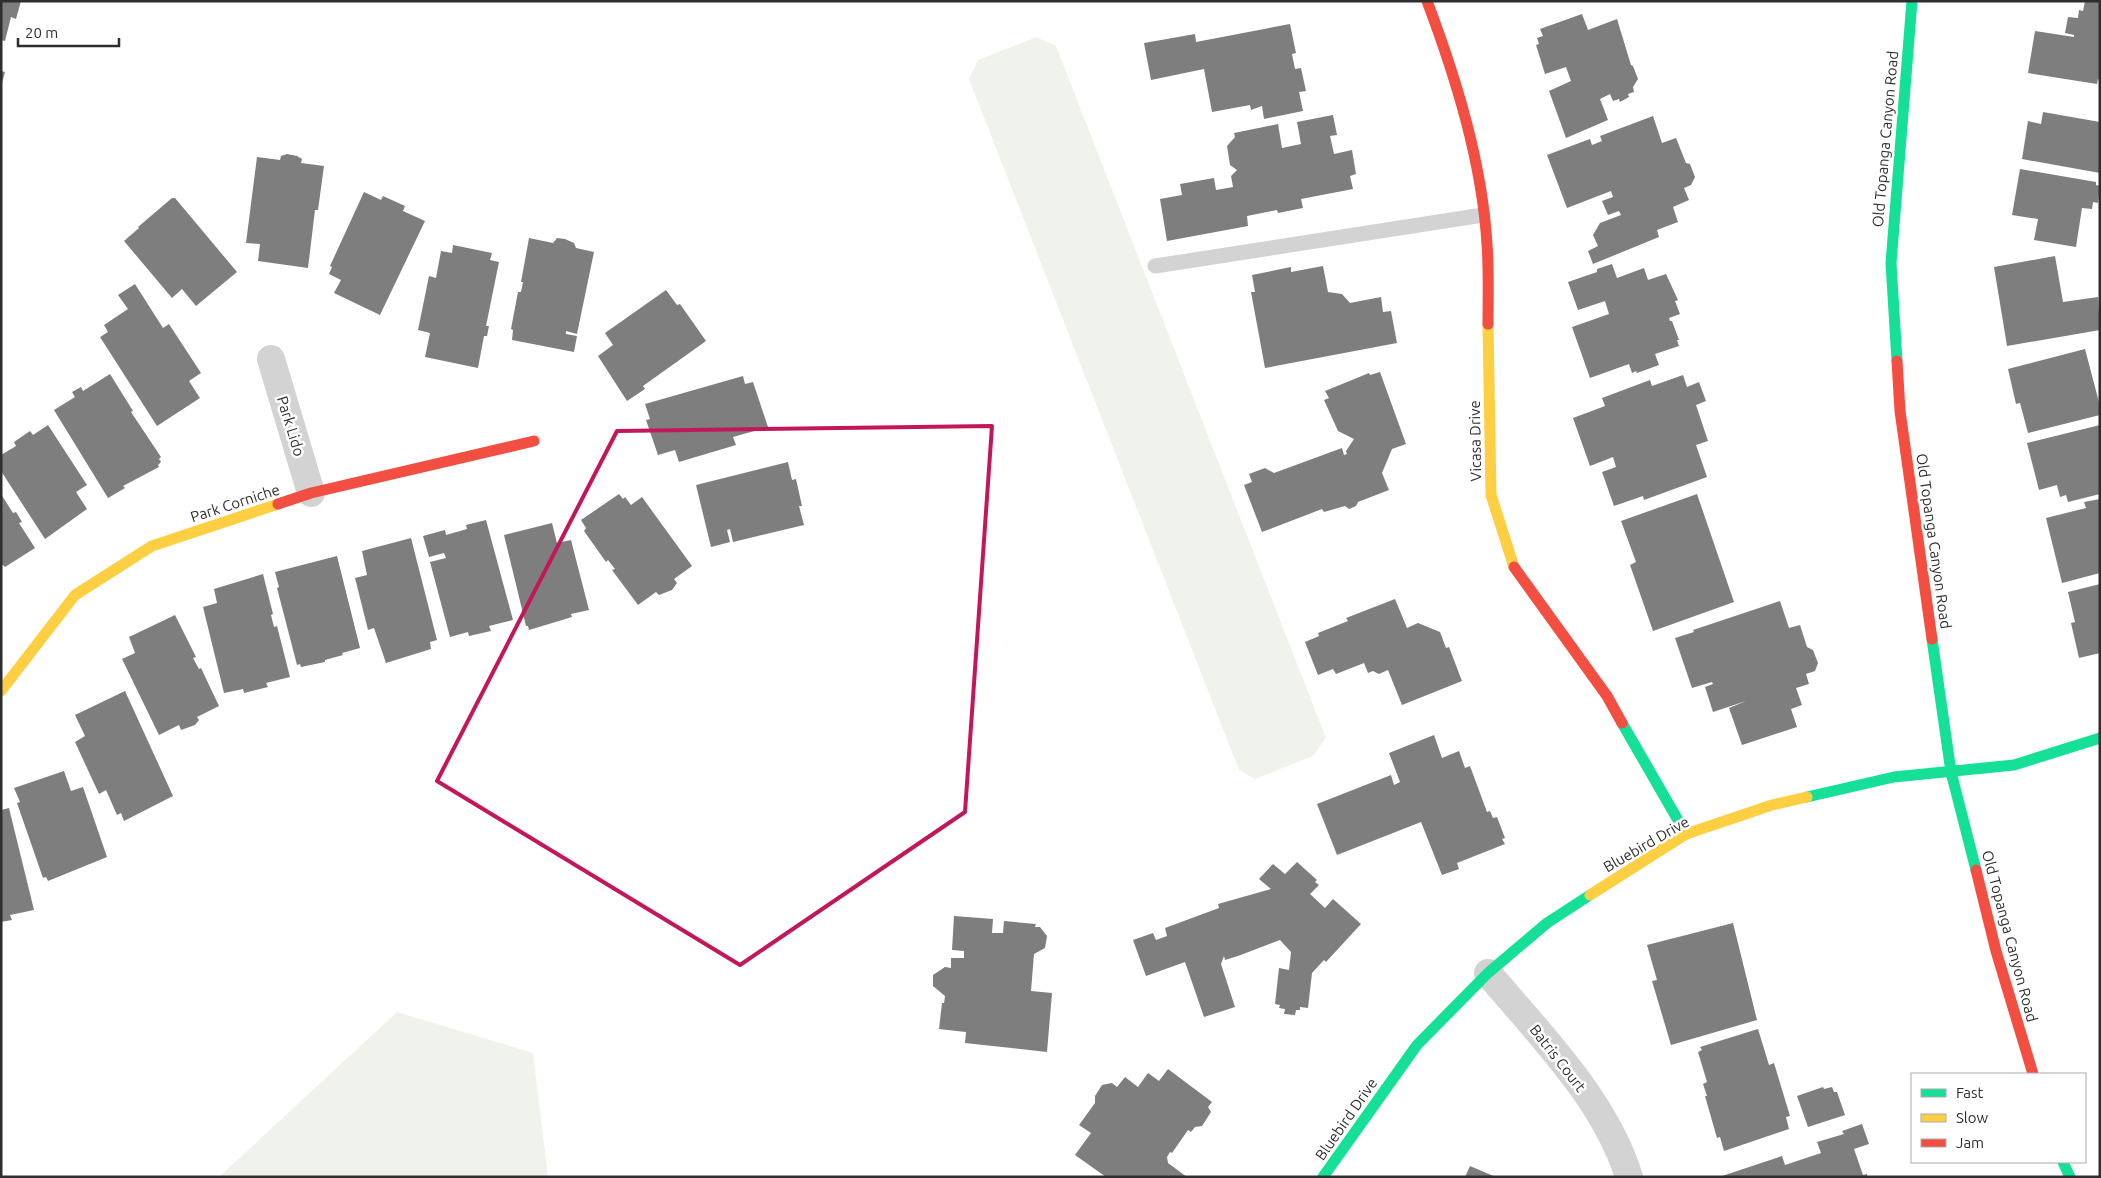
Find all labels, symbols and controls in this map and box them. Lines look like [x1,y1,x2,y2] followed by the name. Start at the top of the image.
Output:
[18,15,119,47] scale bar
[25,24,58,41] text: 20 m
[1869,50,1901,228] street label: Old Topanga Canyon Road
[274,394,308,458] street label: Park Lido
[1466,400,1484,482] street label: Vicasa Drive
[1913,452,1955,630] street label: Old Topanga Canyon Road
[188,481,282,525] street label: Park Corniche
[1600,813,1692,875] street label: Bluebird Drive
[1979,848,2041,1024] street label: Old Topanga Canyon Road
[1527,1021,1590,1095] street label: Batris Court
[1911,1073,2086,1163] legend
[1311,1075,1381,1163] street label: Bluebird Drive
[1956,1084,1984,1101] text: Fast
[1956,1109,1989,1126] text: Slow
[1956,1134,1984,1151] text: Jam

